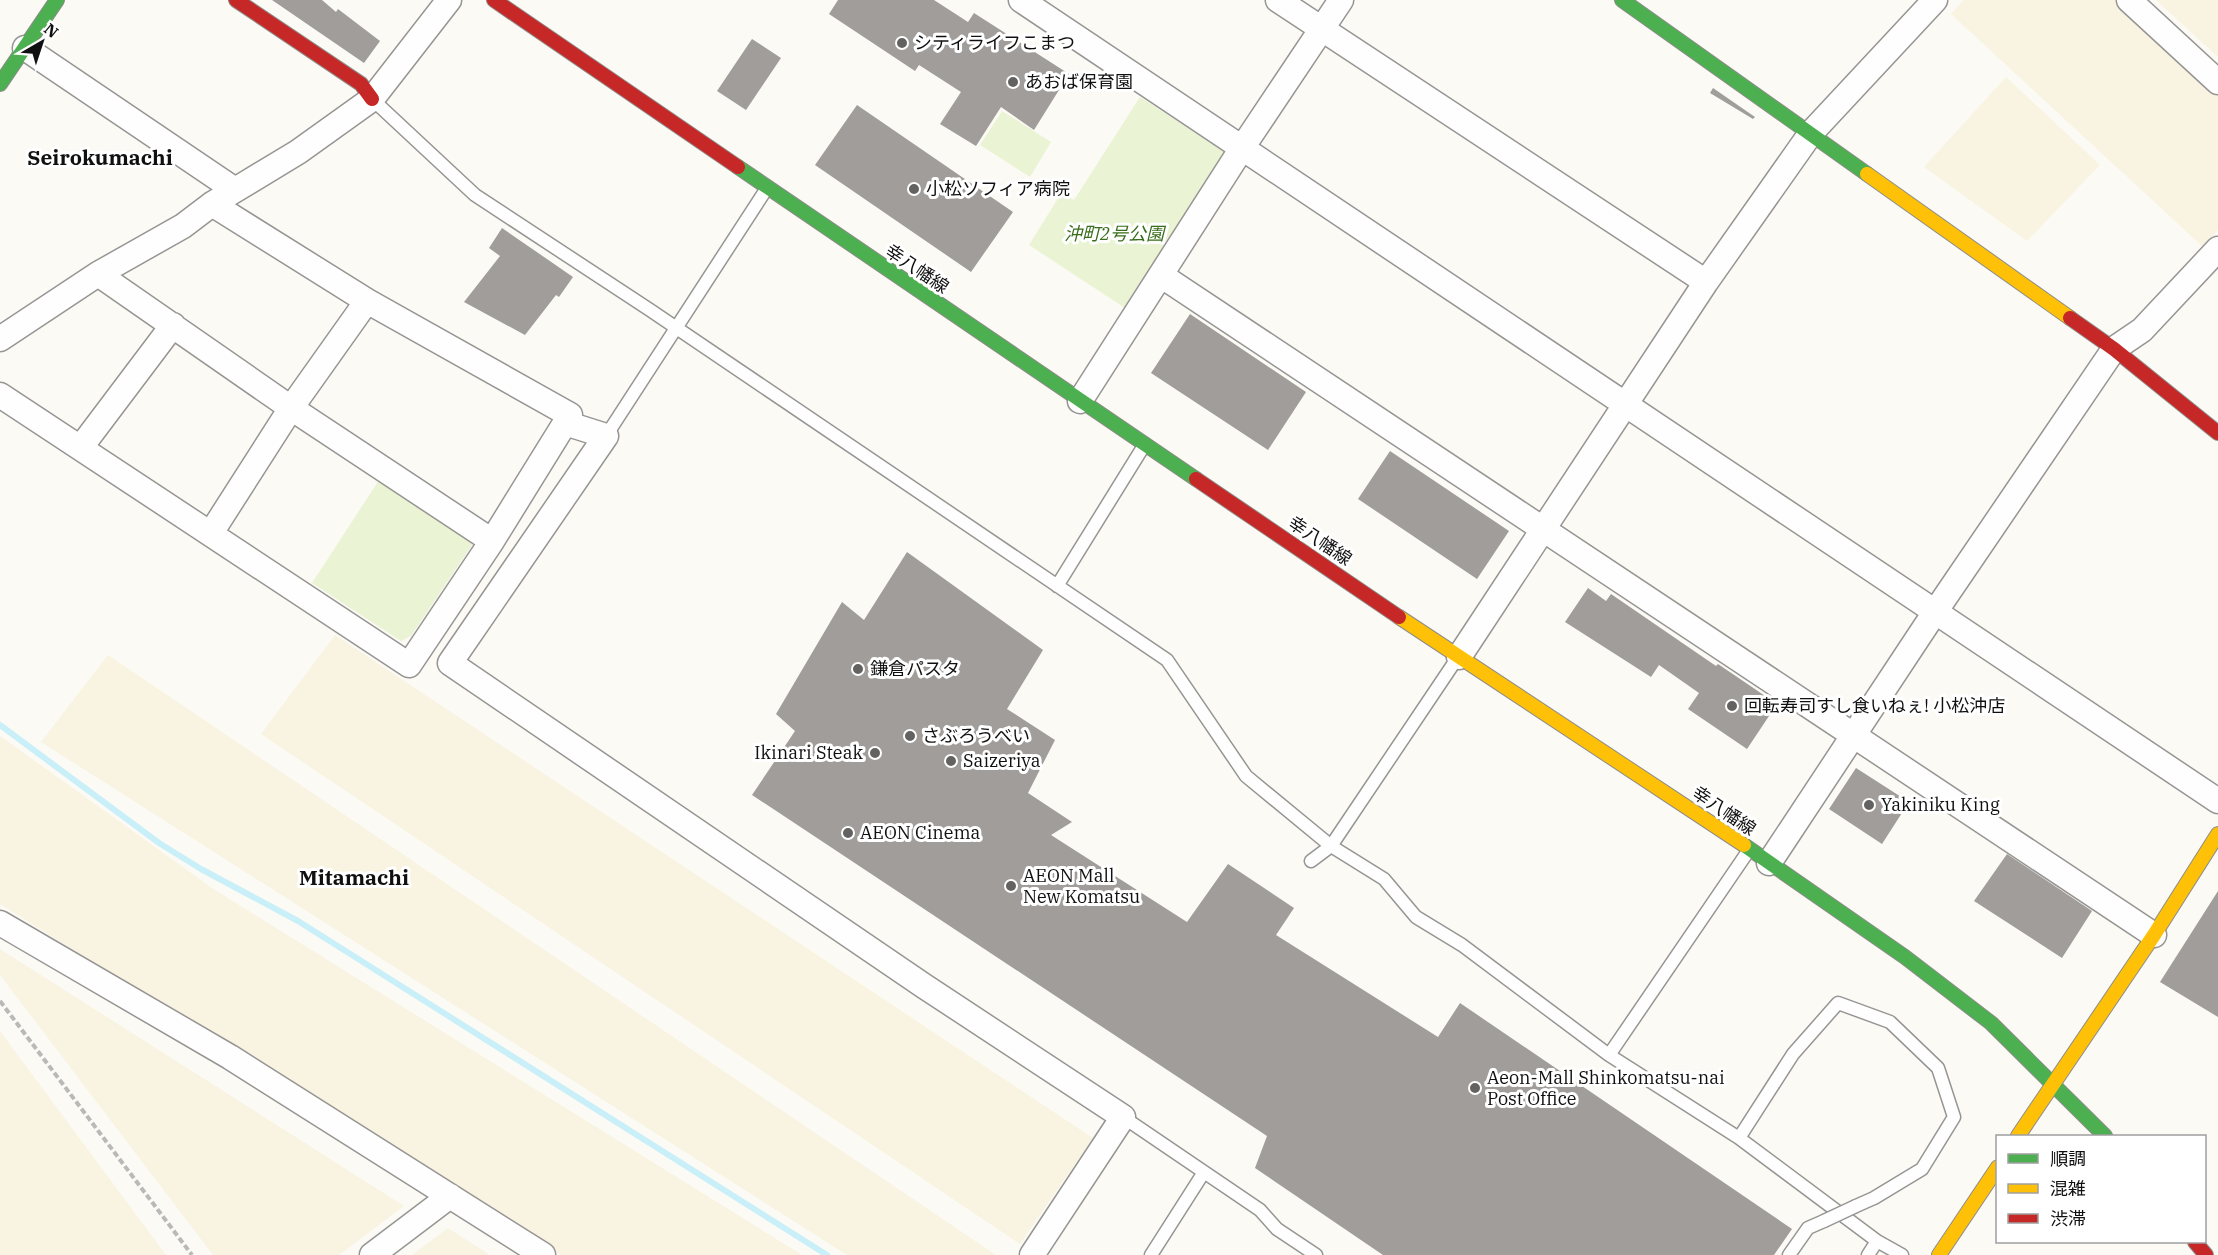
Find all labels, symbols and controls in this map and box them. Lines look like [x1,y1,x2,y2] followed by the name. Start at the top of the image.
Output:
[12,12,72,72] north arrow
[40,19,63,42] text: N
[914,31,1075,54] place label: シティライフこまつ
[895,36,909,50] marker: シティライフこまつ
[1025,70,1133,93] place label: あおば保育園
[1006,75,1020,89] marker: あおば保育園
[27,143,173,171] district label: Seirokumachi
[926,177,1070,200] place label: 小松ソフィア病院
[907,182,921,196] marker: 小松ソフィア病院
[1064,222,1167,245] park label: 沖町2号公園
[881,239,954,298] street label: 幸八幡線
[1284,511,1357,570] street label: 幸八幡線
[870,657,960,680] place label: 鎌倉パスタ
[851,662,865,676] marker: 鎌倉パスタ
[1744,694,2005,717] place label: 回転寿司すし食いねぇ! 小松沖店
[1725,699,1739,713] marker: 回転寿司すし食いねぇ! 小松沖店
[922,724,1030,747] place label: さぶろうべい
[903,729,917,743] marker: さぶろうべい
[754,741,863,764] place label: Ikinari Steak
[868,746,882,760] marker: Ikinari Steak
[963,749,1041,772] place label: Saizeriya
[944,754,958,768] marker: Saizeriya
[1688,781,1761,840] street label: 幸八幡線
[1881,793,2000,816] place label: Yakiniku King
[1862,798,1876,812] marker: Yakiniku King
[860,821,981,844] place label: AEON Cinema
[841,826,855,840] marker: AEON Cinema
[299,863,409,891] district label: Mitamachi
[1023,864,1140,908] place label: AEON Mall New Komatsu
[1004,879,1018,893] marker: AEON Mall New Komatsu
[1487,1066,1725,1110] place label: Aeon-Mall Shinkomatsu-nai Post Office
[1468,1081,1482,1095] marker: Aeon-Mall Shinkomatsu-nai Post Office
[1996,1135,2206,1243] legend
[2050,1147,2086,1170] text: 順調
[2050,1177,2086,1200] text: 混雑
[2050,1207,2086,1230] text: 渋滞

